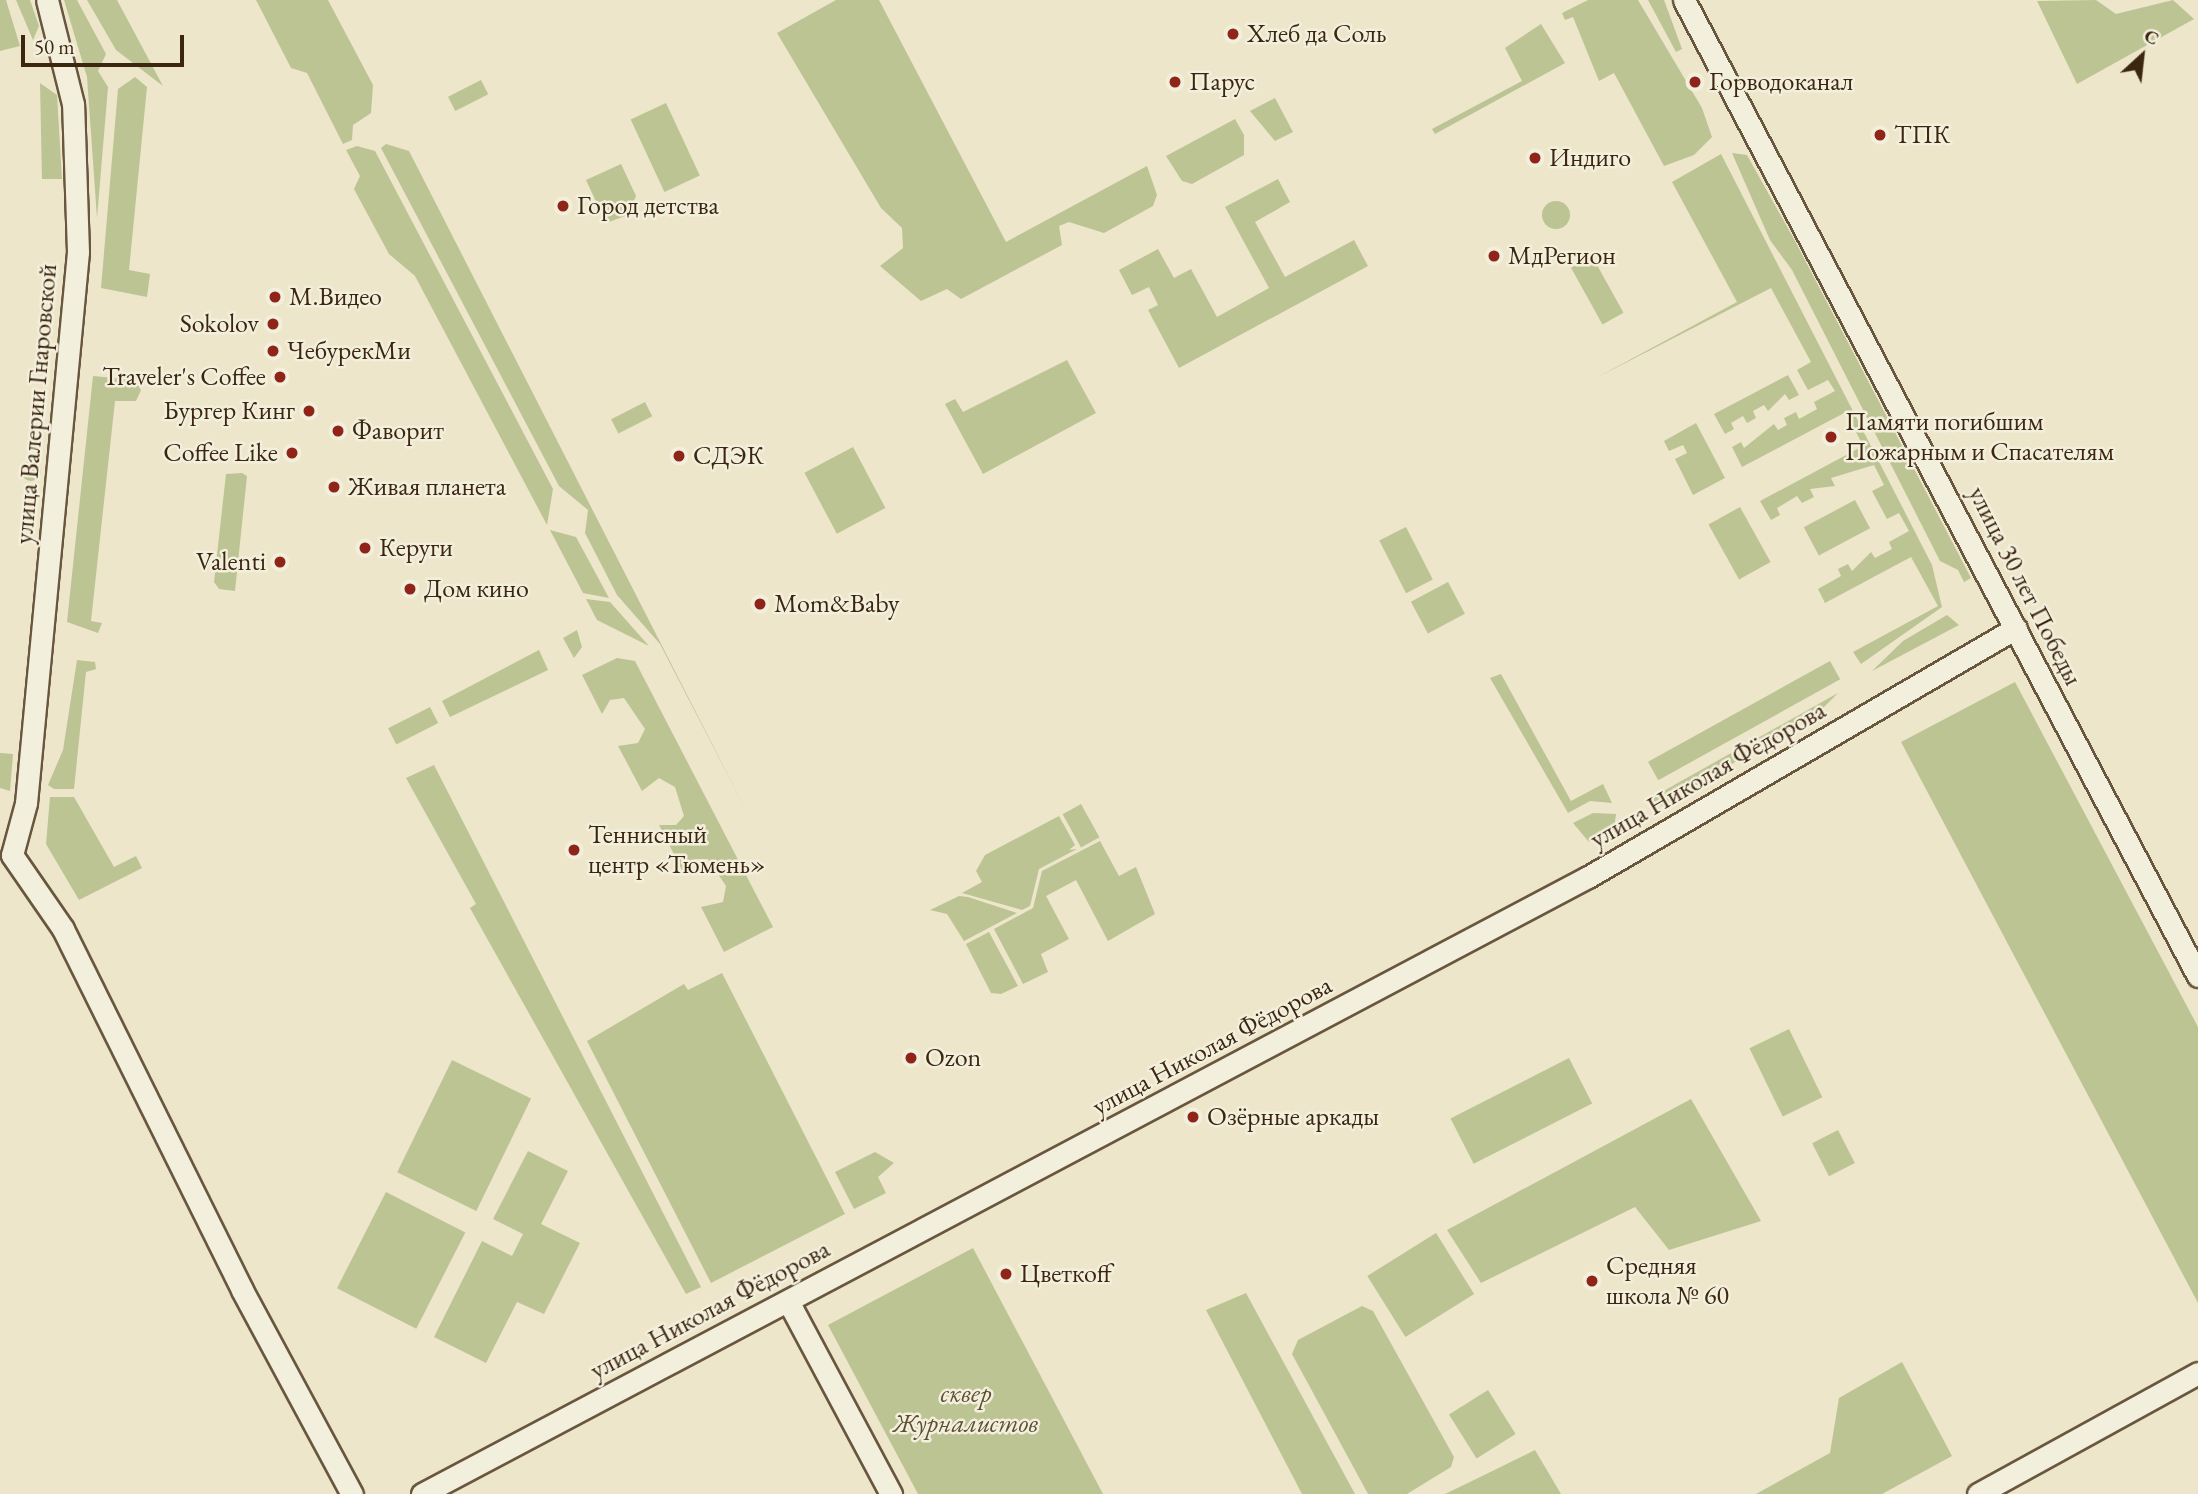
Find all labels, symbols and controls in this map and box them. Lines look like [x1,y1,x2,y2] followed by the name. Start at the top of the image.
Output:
[1247,18,1387,50] place label: Хлеб да Соль
[24,21,187,65] scale bar
[2107,21,2177,91] north arrow
[2140,23,2163,51] text: С
[1225,26,1241,42] marker: Хлеб да Соль
[34,33,75,60] text: 50 m
[1189,66,1255,98] place label: Парус
[1709,66,1853,98] place label: Горводоканал
[1167,74,1183,90] marker: Парус
[1687,74,1703,90] marker: Горводоканал
[1894,119,1950,151] place label: ТПК
[1872,127,1888,143] marker: ТПК
[1549,142,1631,174] place label: Индиго
[1527,150,1543,166] marker: Индиго
[577,190,719,222] place label: Город детства
[555,198,571,214] marker: Город детства
[1508,240,1616,272] place label: МдРегион
[1486,248,1502,264] marker: МдРегион
[8,263,64,545] street label: улица Валерии Гнаровской
[289,281,382,313] place label: М.Видео
[267,289,283,305] marker: М.Видео
[180,308,259,340] place label: Sokolov
[265,316,281,332] marker: Sokolov
[287,335,411,367] place label: ЧебурекМи
[265,343,281,359] marker: ЧебурекМи
[102,361,266,393] place label: Traveler's Coffee
[272,369,288,385] marker: Traveler's Coffee
[163,395,295,427] place label: Бургер Кинг
[301,403,317,419] marker: Бургер Кинг
[1845,406,2114,467] place label: Памяти погибшим Пожарным и Спасателям
[352,415,444,447] place label: Фаворит
[330,423,346,439] marker: Фаворит
[1823,429,1839,445] marker: Памяти погибшим Пожарным и Спасателям
[163,437,278,469] place label: Coffee Like
[693,440,764,472] place label: СДЭК
[284,445,300,461] marker: Coffee Like
[671,448,687,464] marker: СДЭК
[348,471,506,503] place label: Живая планета
[326,479,342,495] marker: Живая планета
[1961,481,2089,691] street label: улица 30 лет Победы
[379,532,453,564] place label: Керуги
[357,540,373,556] marker: Керуги
[196,546,266,578] place label: Valenti
[272,554,288,570] marker: Valenti
[424,573,529,605] place label: Дом кино
[402,581,418,597] marker: Дом кино
[774,588,899,620] place label: Mom&Baby
[752,596,768,612] marker: Mom&Baby
[1585,695,1831,855] street label: улица Николая Фёдорова
[588,819,765,880] place label: Теннисный центр «Тюмень»
[566,842,582,858] marker: Теннисный центр «Тюмень»
[1087,970,1337,1122] street label: улица Николая Фёдорова
[925,1042,981,1074] place label: Ozon
[903,1050,919,1066] marker: Ozon
[1207,1101,1379,1133] place label: Озёрные аркады
[1185,1109,1201,1125] marker: Озёрные аркады
[585,1234,835,1386] street label: улица Николая Фёдорова
[1606,1250,1729,1312] place label: Средняя школа № 60
[1020,1258,1112,1290] place label: Цветкоff
[998,1266,1014,1282] marker: Цветкоff
[1584,1273,1600,1289] marker: Средняя школа № 60
[894,1378,1038,1440] park label: сквер Журналистов

